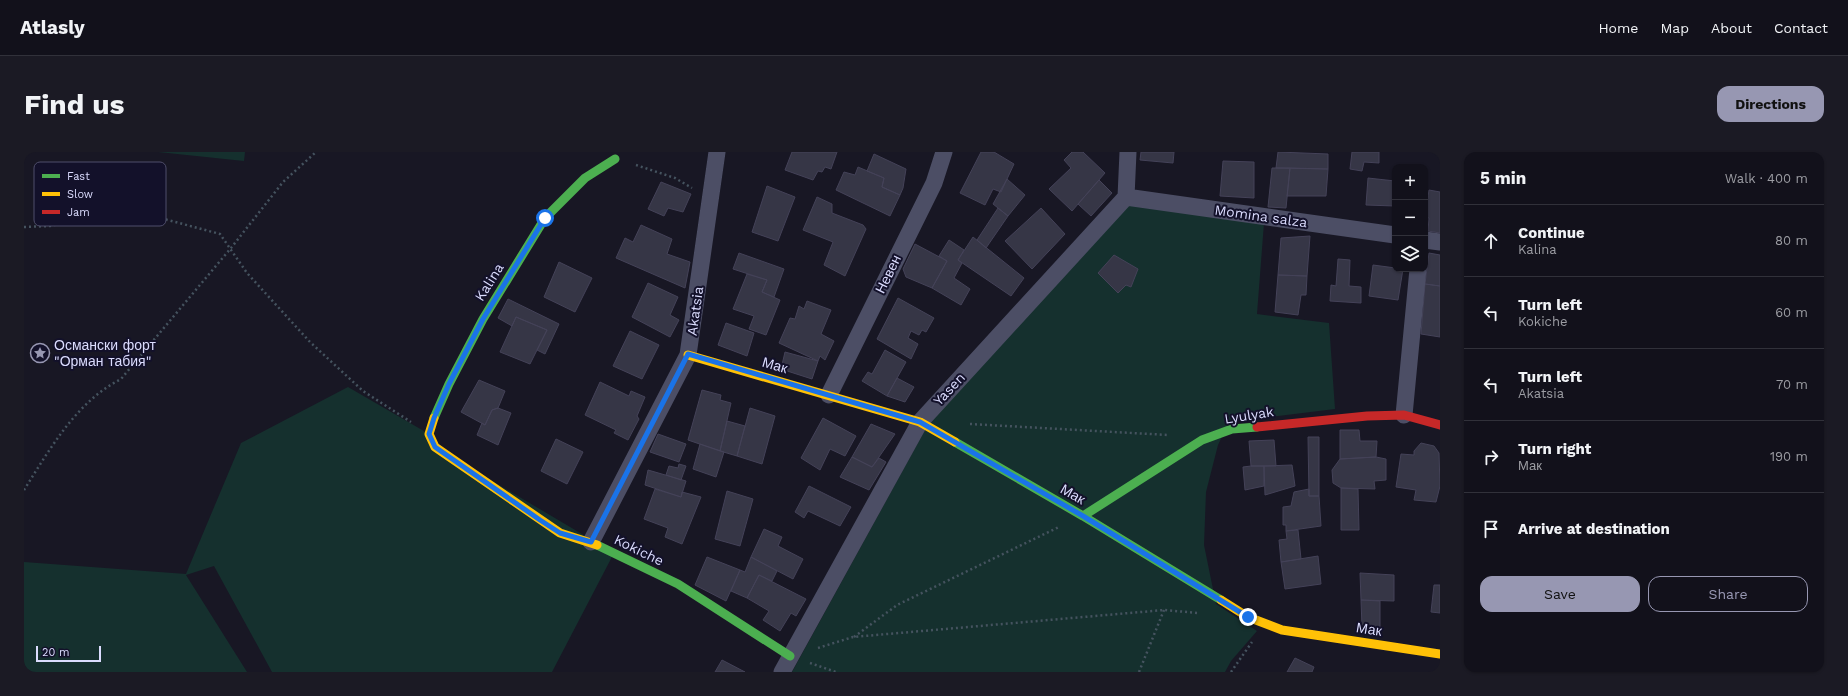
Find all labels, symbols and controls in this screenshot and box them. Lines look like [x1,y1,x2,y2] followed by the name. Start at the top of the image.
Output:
[20,16,85,39] text: Atlasly
[1598,20,1638,36] text: Home
[1660,20,1689,36] text: Map
[1711,20,1752,36] text: About
[1774,20,1828,36] text: Contact
[1717,86,1824,122] button: Directions
[24,88,124,121] text: Find us
[34,162,166,226] legend
[1392,164,1428,272] map controls
[1392,164,1428,200] button: +
[1480,168,1526,188] text: 5 min
[67,170,90,183] text: Fast
[1725,171,1808,186] text: Walk · 400 m
[67,188,93,201] text: Slow
[1392,200,1428,236] button: −
[1214,202,1308,230] street label: Momina salza
[67,206,90,219] text: Jam
[536,209,554,227] route start
[1518,224,1585,242] text: Continue
[1480,230,1502,252] icon: ahead
[1775,233,1808,248] text: 80 m
[1392,236,1428,272] button: layers
[1518,242,1557,257] text: Kalina
[872,252,904,296] street label: Невен
[471,260,507,304] street label: Kalina
[684,285,706,337] street label: Akatsia
[1518,296,1582,314] text: Turn left
[1480,302,1502,324] icon: left
[1775,305,1808,320] text: 60 m
[1518,314,1567,329] text: Kokiche
[54,337,157,369] place label: Османски форт "Орман табия"
[29,342,51,364] place icon: Османски форт "Орман табия"
[760,354,790,376] street label: Мак
[1518,368,1582,386] text: Turn left
[930,369,968,409] street label: Yasen
[1480,374,1502,396] icon: left
[1776,377,1808,392] text: 70 m
[1518,386,1564,401] text: Akatsia
[1223,403,1275,427] street label: Lyulyak
[1518,440,1591,458] text: Turn right
[1480,446,1502,468] icon: right
[1770,449,1808,464] text: 190 m
[1518,458,1542,473] text: Мак
[1058,481,1089,508] street label: Мак
[1480,518,1502,540] icon: arrive
[1518,520,1670,538] text: Arrive at destination
[612,531,666,569] street label: Kokiche
[1480,576,1640,612] button: Save
[1648,576,1808,612] button: Share
[1239,608,1257,626] route end
[1355,619,1384,639] street label: Мак
[36,644,101,663] scale bar
[42,646,70,659] text: 20 m

